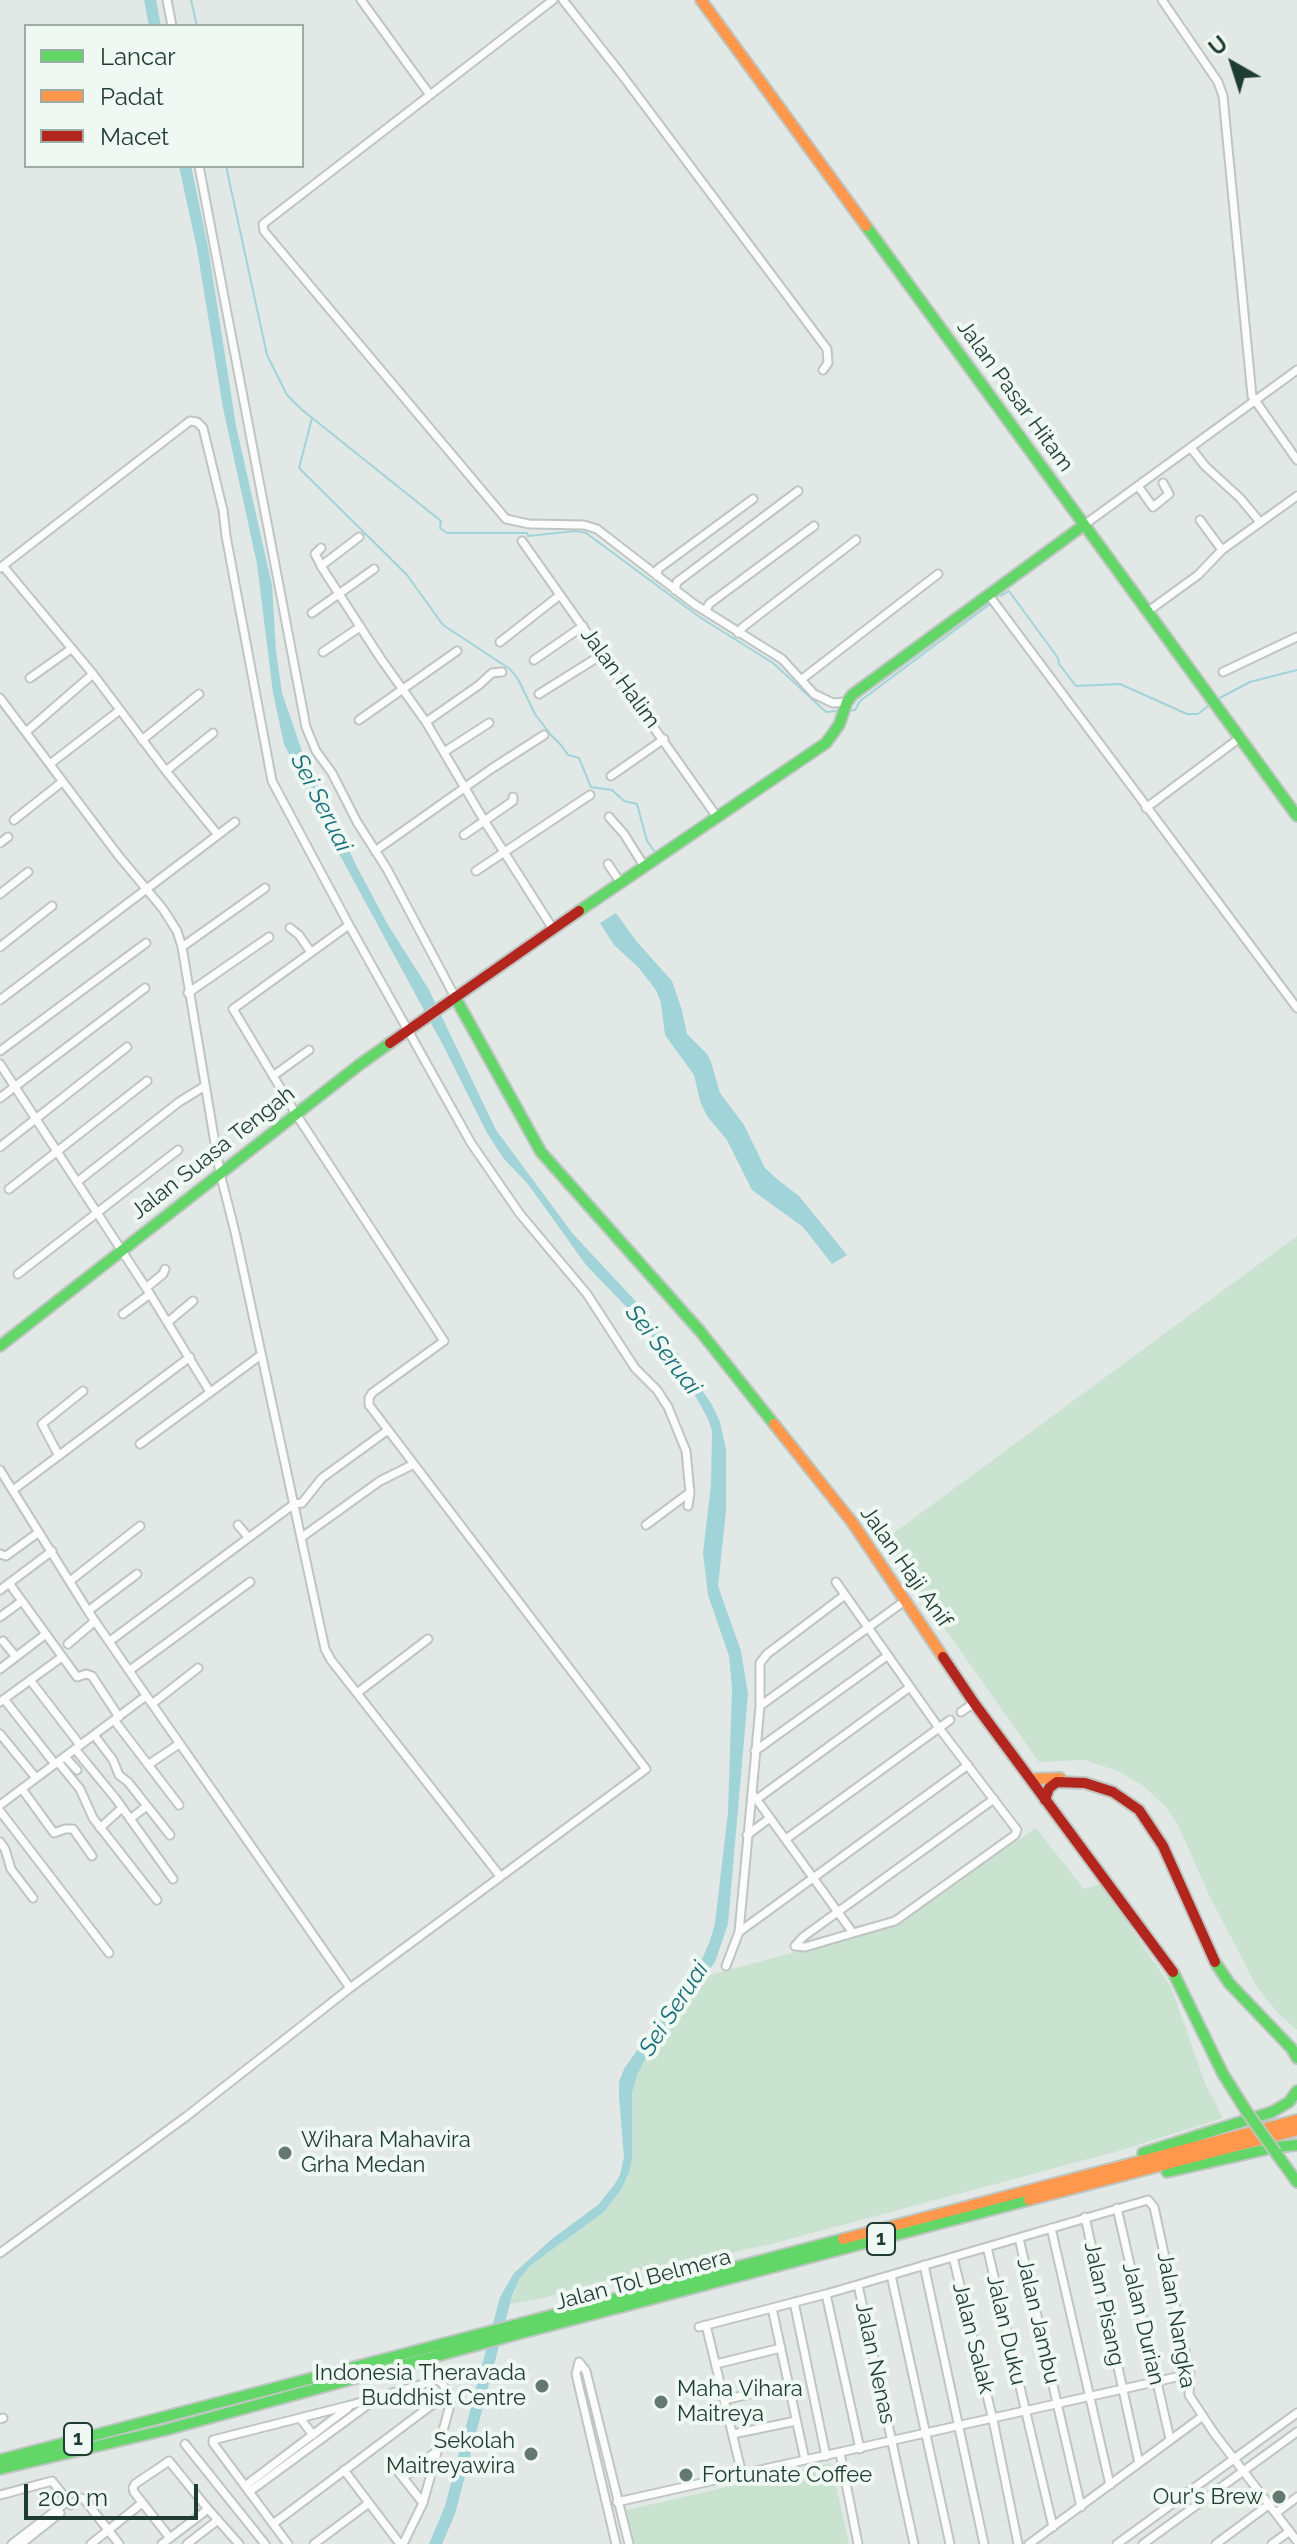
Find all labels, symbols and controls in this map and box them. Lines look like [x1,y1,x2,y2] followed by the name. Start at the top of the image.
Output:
[24,24,304,168] legend
[1193,24,1273,104] north arrow
[1203,30,1232,61] text: U
[100,42,176,71] text: Lancar
[100,82,164,111] text: Padat
[100,122,169,151] text: Macet
[951,315,1079,477] street label: Jalan Pasar Hitam
[575,623,665,733] street label: Jalan Halim
[284,749,358,857] water label: Sei Seruai
[126,1081,300,1225] street label: Jalan Suasa Tengah
[619,1299,707,1401] water label: Sei Seruai
[854,1501,958,1633] street label: Jalan Haji Anif
[633,1957,715,2061] water label: Sei Seruai
[301,2127,471,2178] place label: Wihara Mahavira Grha Medan
[276,2144,294,2162] marker: Wihara Mahavira Grha Medan
[867,2223,895,2255] road number: 1
[1078,2239,1130,2369] street label: Jalan Pisang
[552,2244,734,2316] street label: Jalan Tol Belmera
[1151,2250,1201,2390] street label: Jalan Nangka
[1011,2256,1065,2386] street label: Jalan Jambu
[1116,2260,1170,2388] street label: Jalan Durian
[981,2272,1031,2388] street label: Jalan Duku
[946,2280,1000,2396] street label: Jalan Salak
[849,2300,901,2426] street label: Jalan Nenas
[315,2360,526,2412] place label: Indonesia Theravada Buddhist Centre
[677,2376,803,2428] place label: Maha Vihara Maitreya
[533,2377,551,2395] marker: Indonesia Theravada Buddhist Centre
[652,2393,670,2411] marker: Maha Vihara Maitreya
[64,2423,92,2455] road number: 1
[386,2428,515,2480] place label: Sekolah Maitreyawira
[522,2445,540,2463] marker: Sekolah Maitreyawira
[702,2462,872,2488] place label: Fortunate Coffee
[677,2466,695,2484] marker: Fortunate Coffee
[28,2468,202,2518] scale bar
[38,2483,108,2512] text: 200 m
[1153,2484,1263,2510] place label: Our's Brew
[1270,2488,1288,2506] marker: Our's Brew

